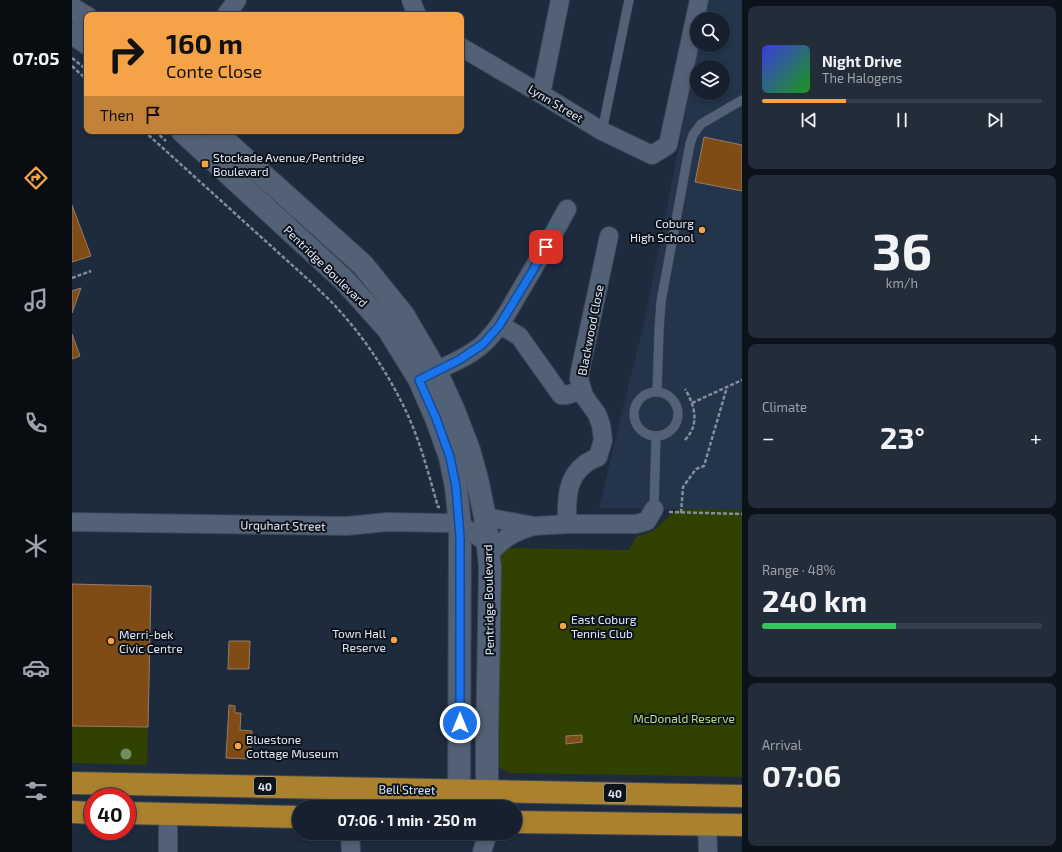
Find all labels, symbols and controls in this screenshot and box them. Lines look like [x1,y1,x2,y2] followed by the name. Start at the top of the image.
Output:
[690,12,730,100] map controls
[690,12,730,52] button: search
[166,26,243,60] text: 160 m
[100,28,152,80] icon: right
[13,47,59,69] text: 07:05
[822,52,902,70] text: Night Drive
[166,60,262,82] text: Conte Close
[690,60,730,100] button: layers
[822,70,902,86] text: The Halogens
[526,81,586,125] street label: Lynn Street
[142,104,164,126] icon: arrive
[100,106,134,124] text: Then
[798,109,820,131] icon: previous
[891,109,913,131] icon: pause
[984,109,1006,131] icon: next
[213,150,365,178] place label: Stockade Avenue/Pentridge Boulevard
[200,159,210,169] marker: Stockade Avenue/Pentridge Boulevard
[22,164,50,192] icon: directions
[630,216,694,244] place label: Coburg High School
[872,218,932,280] text: 36
[281,222,371,310] street label: Pentridge Boulevard
[697,225,707,235] marker: Coburg High School
[529,230,563,264] pin
[535,236,557,258] icon: arrive
[886,275,918,291] text: km/h
[574,283,606,377] street label: Blackwood Close
[22,286,50,314] icon: music
[762,399,807,415] text: Climate
[22,409,50,437] icon: phone
[880,419,925,455] text: 23°
[762,424,775,450] text: −
[1030,424,1042,450] text: +
[240,517,326,533] street label: Urquhart Street
[22,532,50,560] icon: climate
[480,544,496,656] street label: Pentridge Boulevard
[762,562,835,578] text: Range · 48%
[762,582,867,618] text: 240 km
[571,612,637,640] place label: East Coburg Tennis Club
[558,621,568,631] marker: East Coburg Tennis Club
[332,626,386,654] place label: Town Hall Reserve
[119,627,183,655] place label: Merri-bek Civic Centre
[389,635,399,645] marker: Town Hall Reserve
[106,636,116,646] marker: Merri-bek Civic Centre
[22,654,50,682] icon: car
[439,702,481,744] position arrow
[633,711,735,725] park label: McDonald Reserve
[246,732,338,760] place label: Bluestone Cottage Museum
[762,737,802,753] text: Arrival
[233,741,243,751] marker: Bluestone Cottage Museum
[762,757,841,793] text: 07:06
[22,777,50,805] icon: filters
[254,777,276,795] road number: 40
[379,782,436,797] street label: Bell Street
[604,784,626,802] road number: 40
[84,788,136,840] speed limit sign: 40
[337,811,477,829] text: 07:06 · 1 min · 250 m

